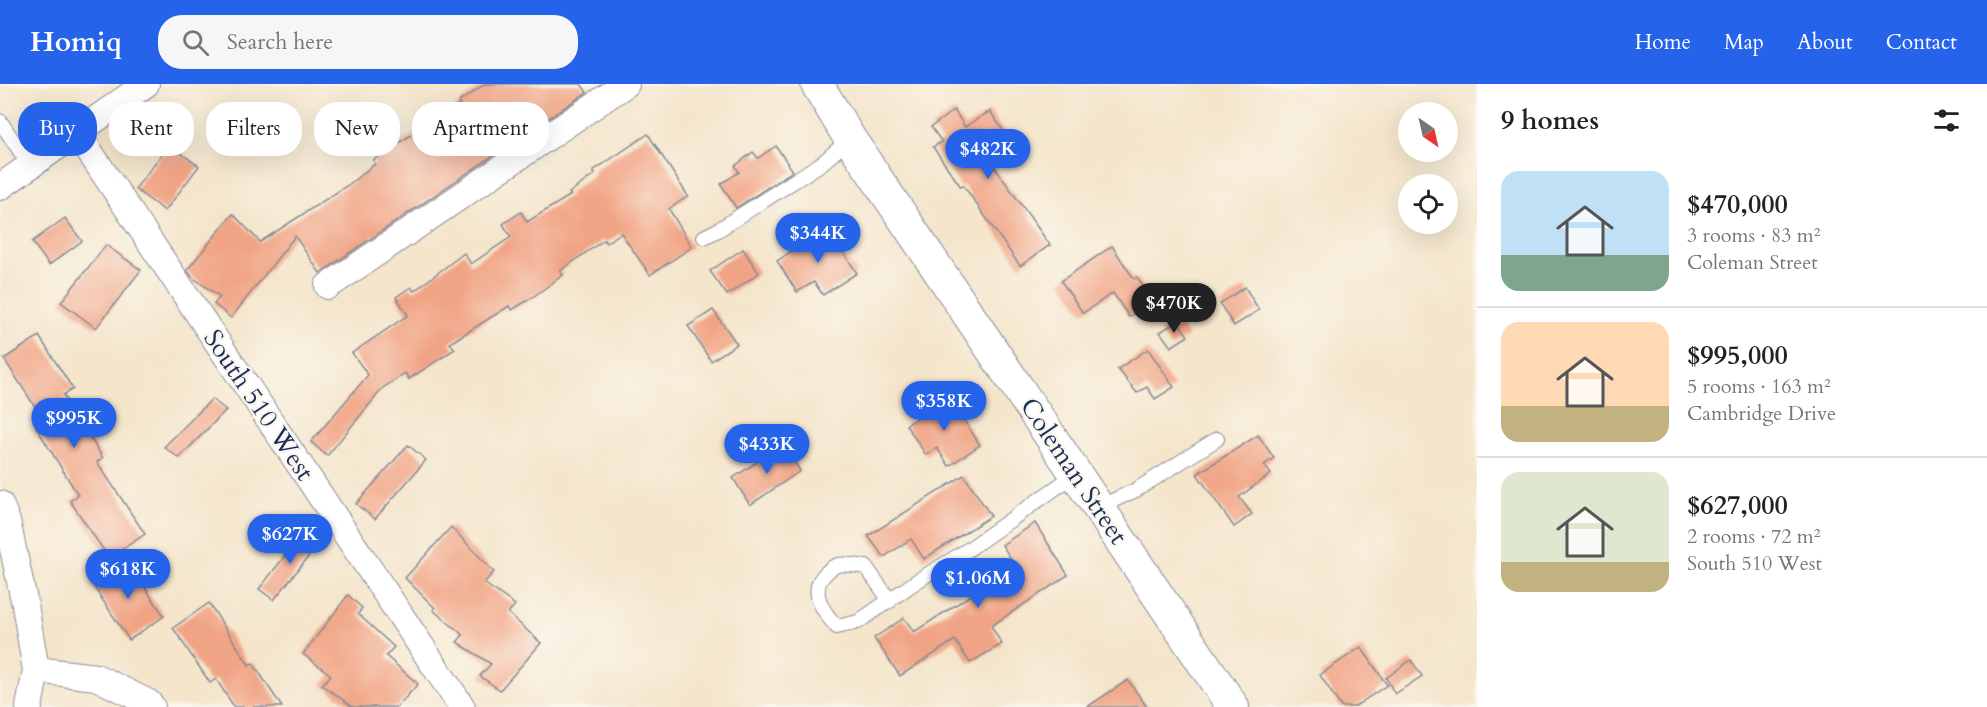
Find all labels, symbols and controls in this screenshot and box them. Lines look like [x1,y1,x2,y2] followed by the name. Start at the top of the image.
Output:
[158,15,578,69] search box
[30,23,122,61] text: Homiq
[179,26,212,59] icon: search
[227,27,333,57] text: Search here
[1635,28,1691,57] text: Home
[1724,28,1764,57] text: Map
[1797,28,1853,57] text: About
[1886,28,1957,57] text: Contact
[18,102,97,156] chip: Buy
[109,102,194,156] chip: Rent
[206,102,302,156] chip: Filters
[314,102,400,156] chip: New
[412,102,549,156] chip: Apartment
[1398,102,1458,162] north arrow
[1398,102,1458,234] map controls
[1501,103,1599,138] text: 9 homes
[1930,104,1963,137] icon: filters
[946,129,1030,180] pin: $482K
[959,135,1017,162] text: $482K
[1398,174,1458,234] button: locate
[1687,187,1788,222] text: $470,000
[1549,195,1621,267] icon: home
[776,213,860,264] pin: $344K
[789,219,847,246] text: $344K
[1687,222,1820,249] text: 3 rooms · 83 m²
[1687,249,1818,276] text: Coleman Street
[1132,283,1216,334] pin: $470K
[1145,289,1203,316] text: $470K
[196,323,322,487] street label: South 510 West
[1687,338,1788,373] text: $995,000
[1549,346,1621,418] icon: home
[1687,373,1831,400] text: 5 rooms · 163 m²
[902,381,986,432] pin: $358K
[915,387,973,414] text: $358K
[1012,391,1136,551] street label: Coleman Street
[32,398,116,449] pin: $995K
[1687,400,1836,427] text: Cambridge Drive
[45,404,103,431] text: $995K
[725,424,809,475] pin: $433K
[738,430,796,457] text: $433K
[1687,488,1788,523] text: $627,000
[1549,496,1621,568] icon: home
[248,514,332,565] pin: $627K
[261,520,319,547] text: $627K
[1687,523,1820,550] text: 2 rooms · 72 m²
[86,549,170,600] pin: $618K
[1687,550,1822,577] text: South 510 West
[99,555,157,582] text: $618K
[929,558,1027,609] pin: $1.06M
[945,564,1011,591] text: $1.06M

